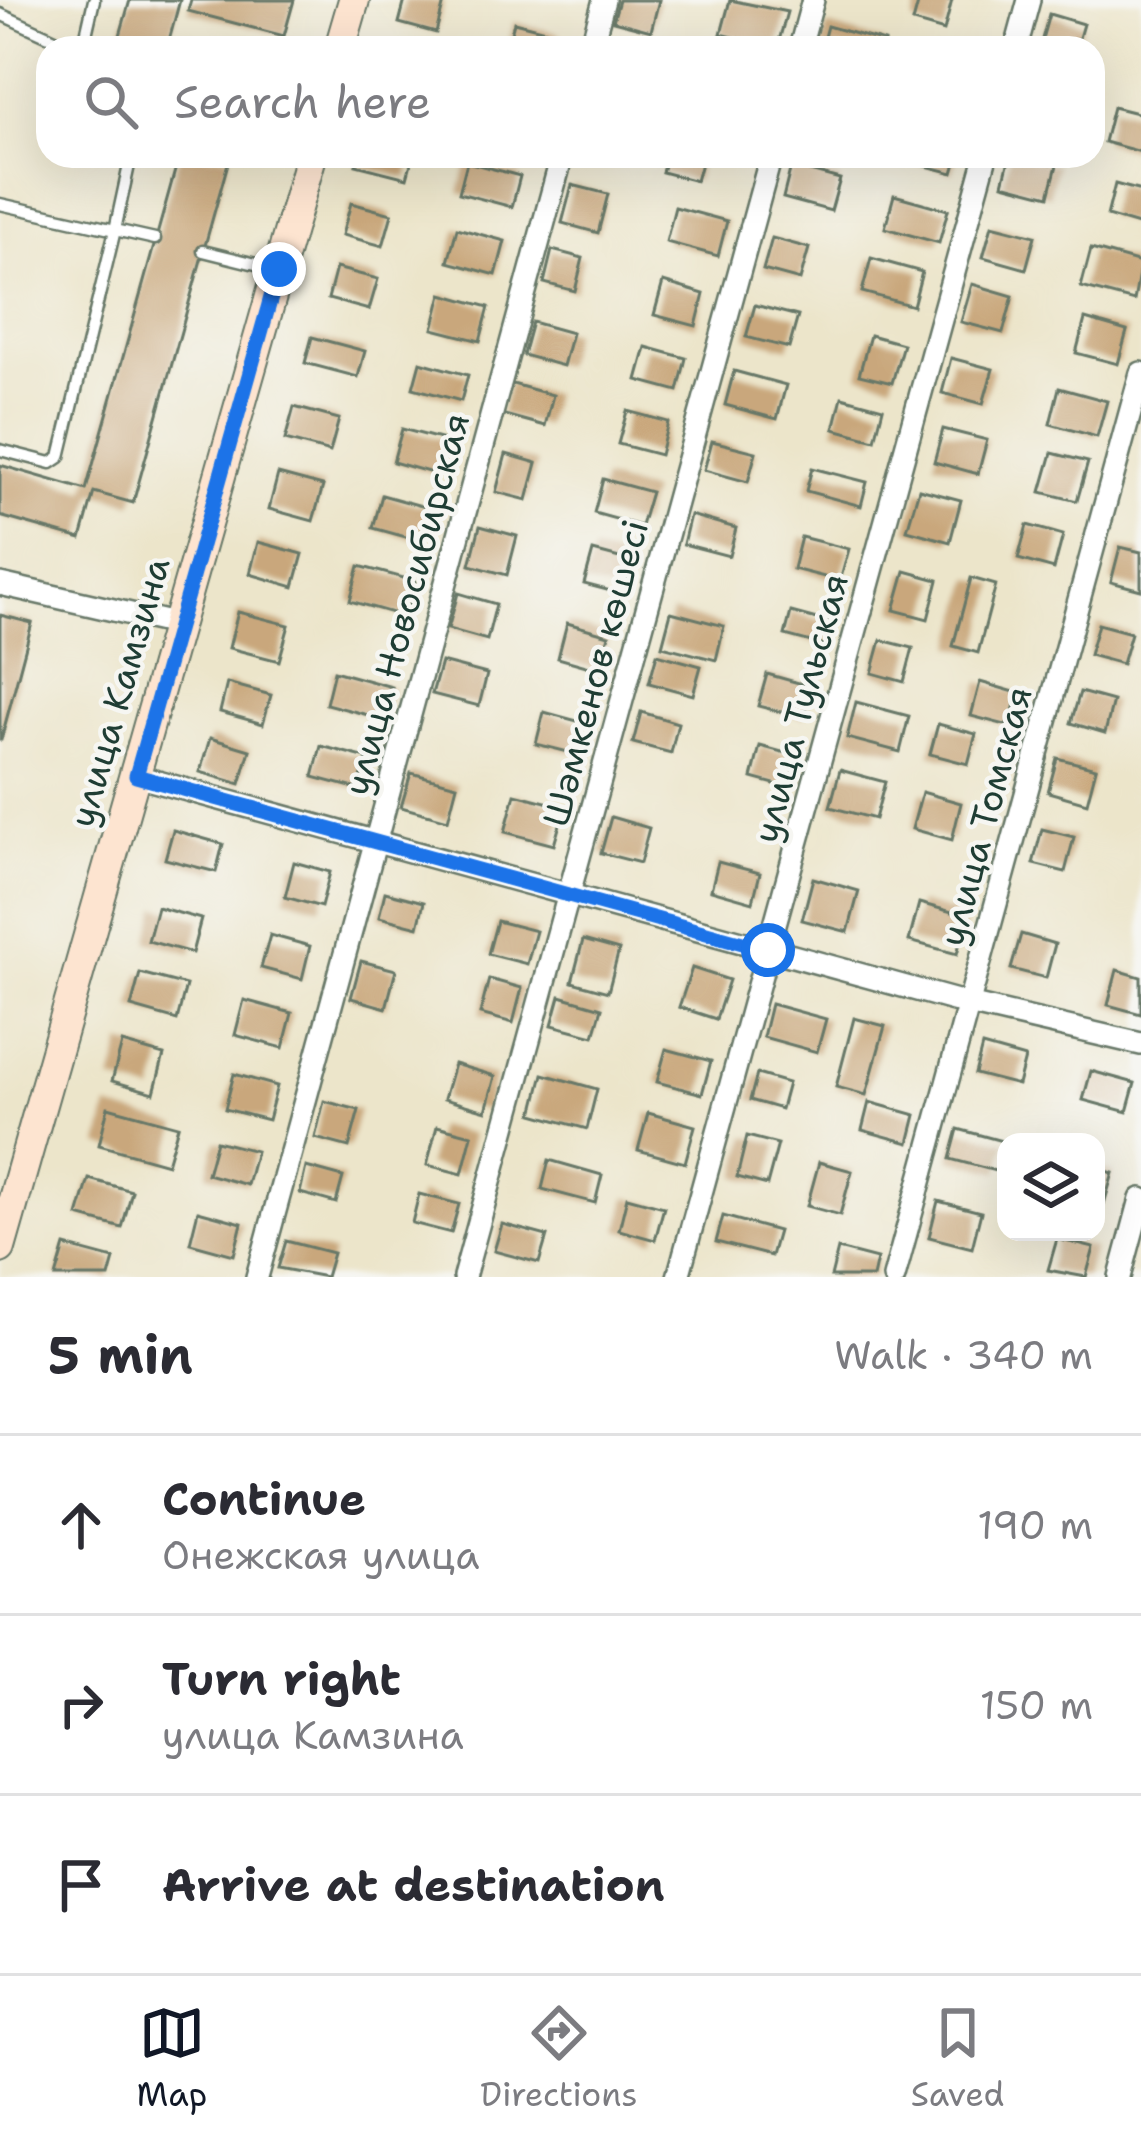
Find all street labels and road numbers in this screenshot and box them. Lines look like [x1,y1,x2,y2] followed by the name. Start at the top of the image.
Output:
[332,408,481,801] street label: улица Новосибирская
[531,514,660,832] street label: Шәмкенов көшесі
[58,551,181,833] street label: улица Камзина
[741,568,860,848] street label: улица Тульская
[927,681,1044,951] street label: улица Томская

